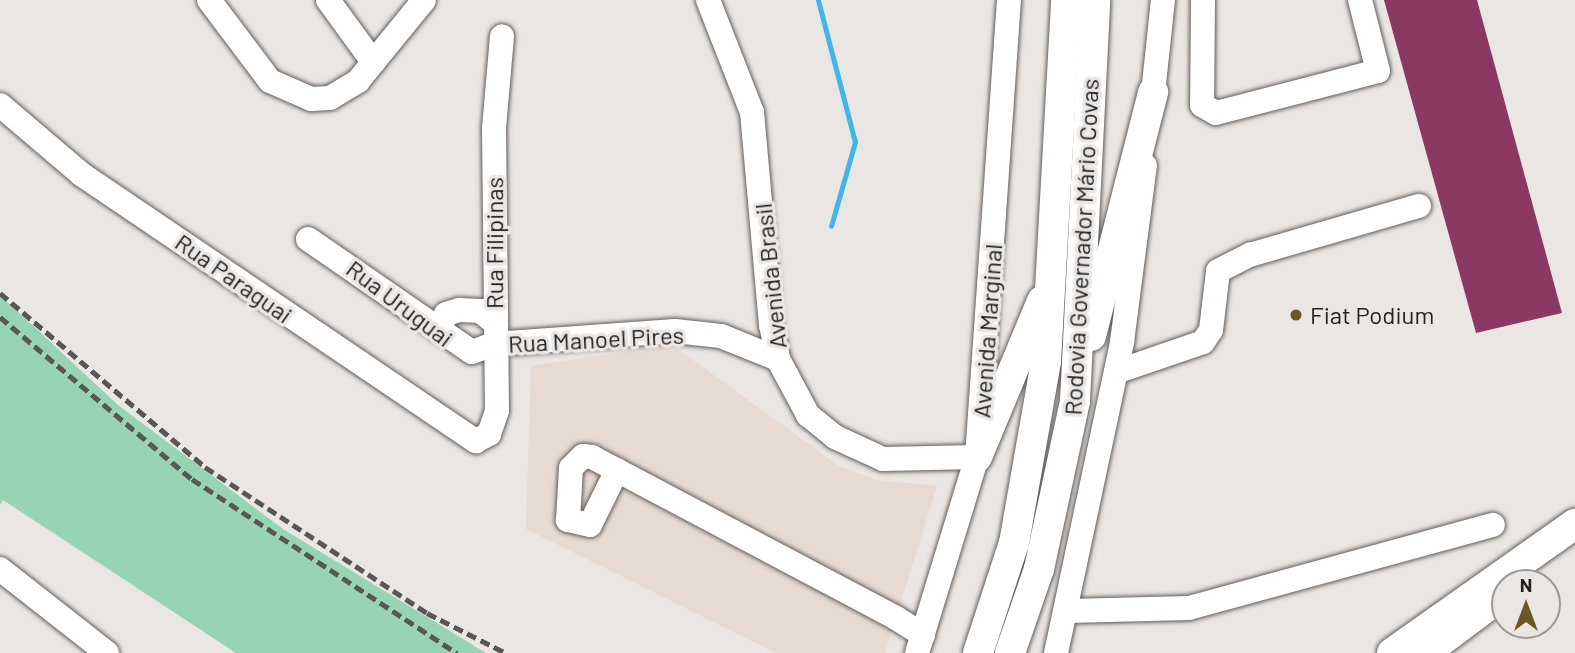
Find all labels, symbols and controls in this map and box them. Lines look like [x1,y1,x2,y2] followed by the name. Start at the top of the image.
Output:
[1058,78,1104,416] street label: Rodovia Governador Mário Covas
[480,177,508,309] street label: Rua Filipinas
[748,202,792,350] street label: Avenida Brasil
[170,227,298,329] street label: Rua Paraguai
[967,243,1007,419] street label: Avenida Marginal
[341,254,459,352] street label: Rua Uruguai
[1310,301,1434,329] place label: Fiat Podium
[1288,307,1304,323] marker: Fiat Podium
[507,320,685,358] street label: Rua Manoel Pires
[1491,569,1561,639] north arrow
[1520,573,1532,596] text: N

